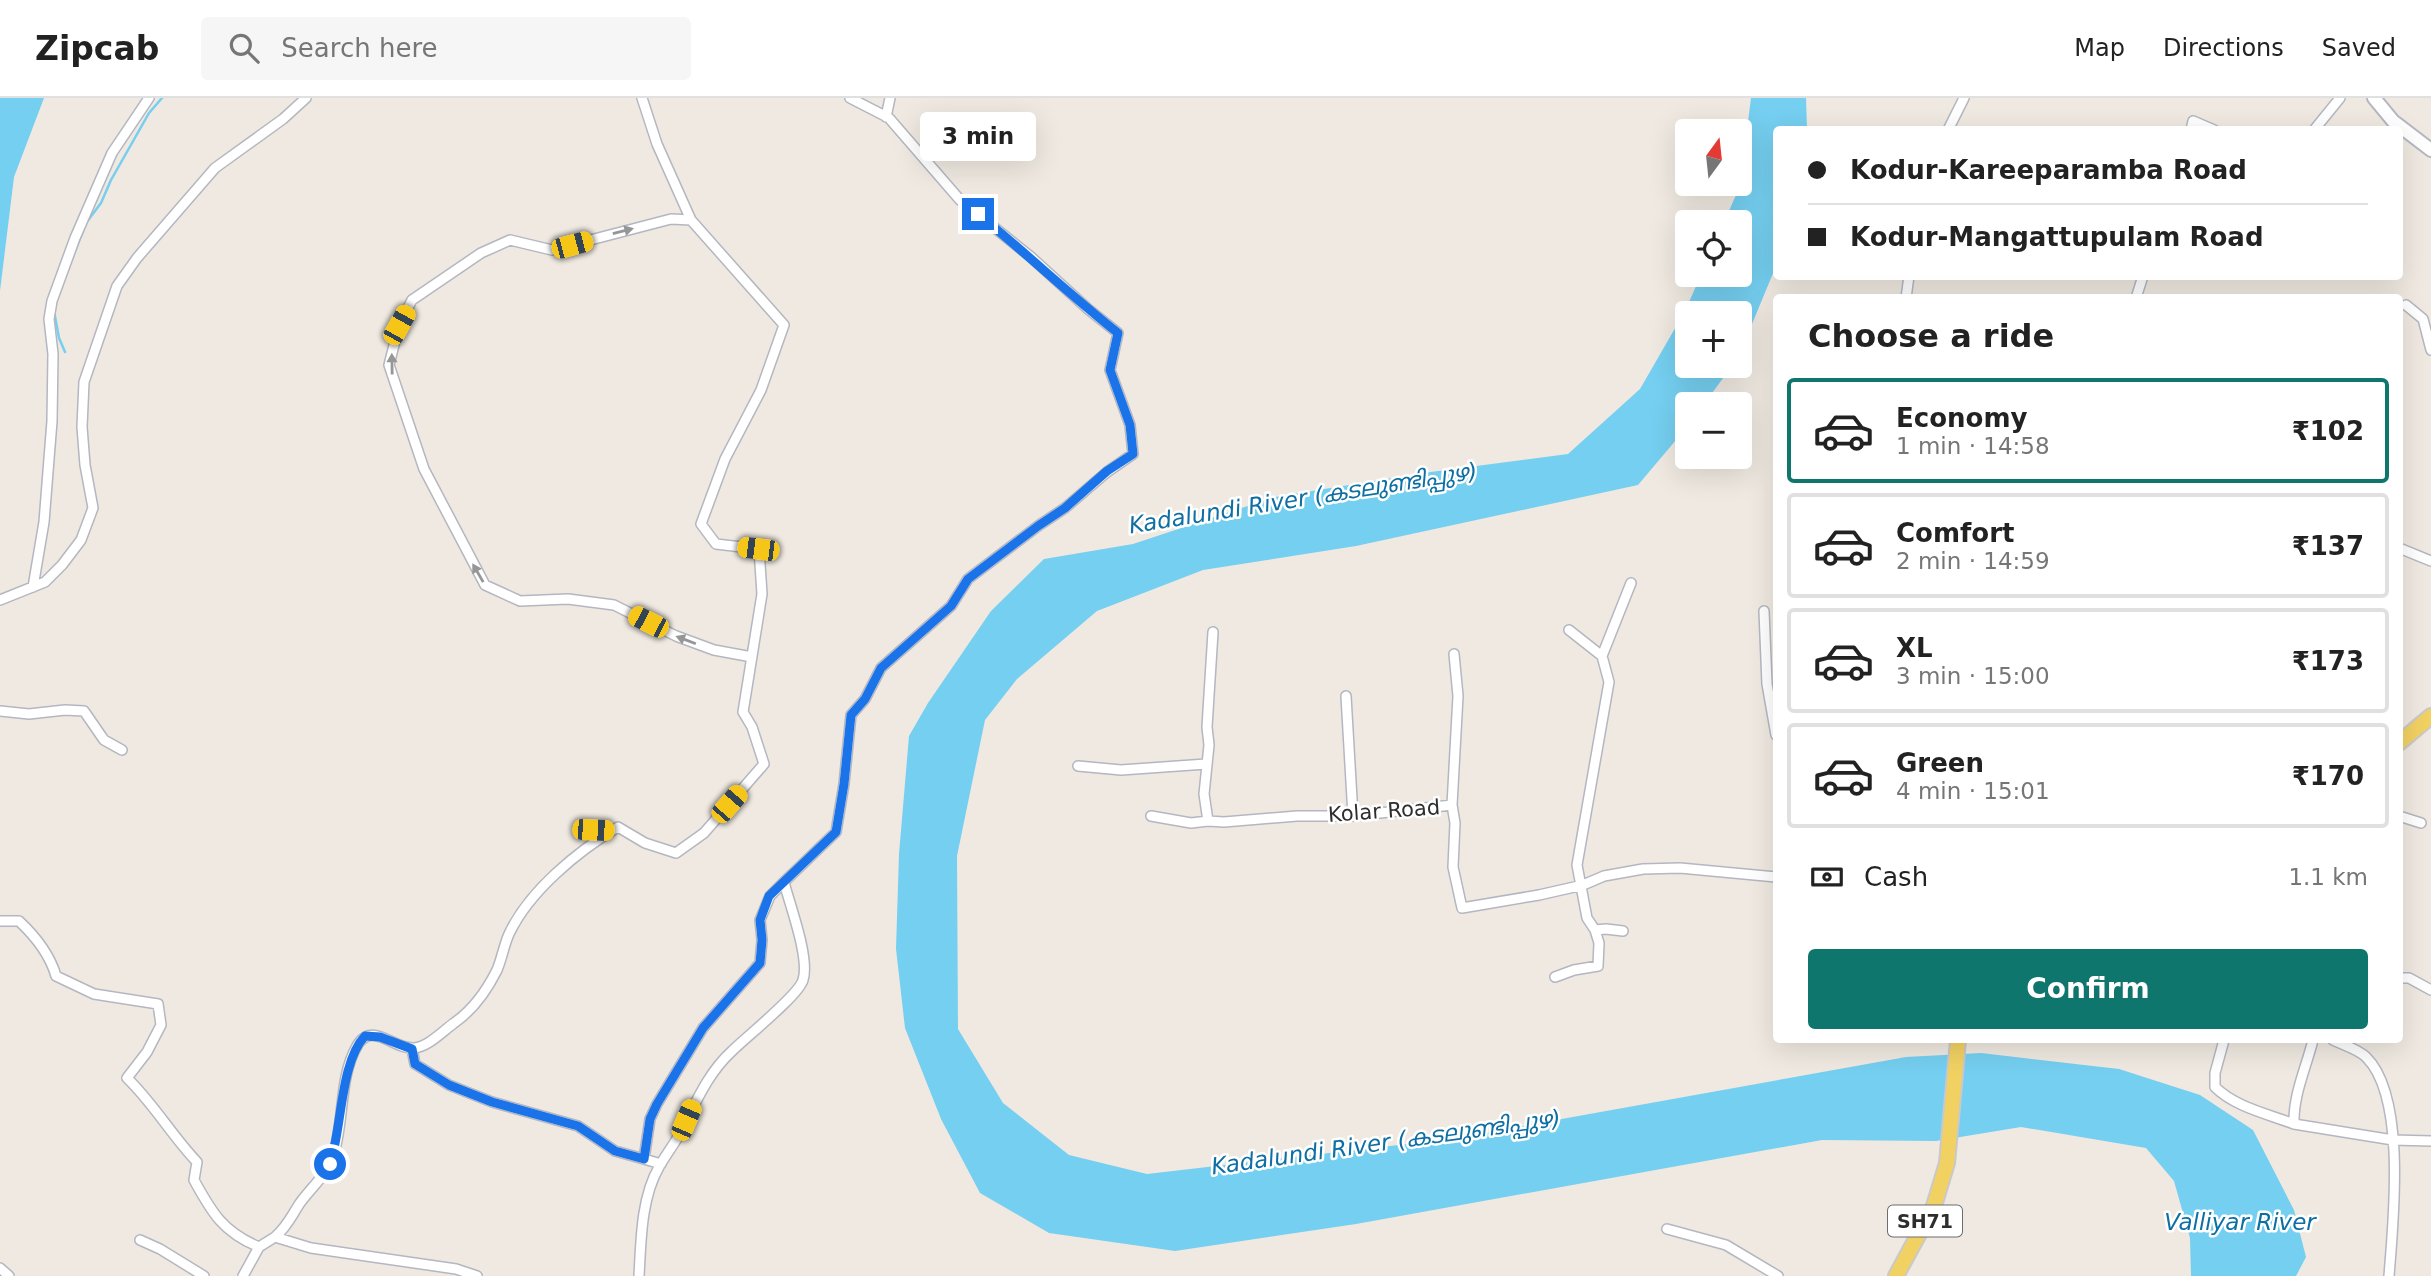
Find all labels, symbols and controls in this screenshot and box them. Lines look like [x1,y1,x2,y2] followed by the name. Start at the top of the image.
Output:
[201,17,691,80] search box
[35,29,159,68] text: Zipcab
[225,29,263,67] icon: search
[281,33,438,63] text: Search here
[2074,34,2125,62] text: Map
[2163,34,2284,62] text: Directions
[2322,34,2396,62] text: Saved
[920,113,1036,162] callout: 3 min
[1675,119,1752,196] north arrow
[1675,119,1752,469] map controls
[942,123,1014,149] text: 3 min
[1850,155,2247,185] text: Kodur-Kareeparamba Road
[962,198,994,230] route end
[1675,210,1752,287] button: locate
[1850,222,2264,252] text: Kodur-Mangattupulam Road
[612,225,634,236] one-way arrow
[549,229,596,261] car
[1675,301,1752,378] button: +
[380,302,419,348] car
[1808,317,2054,355] text: Choose a ride
[386,353,398,375] one-way arrow
[1675,392,1752,469] button: −
[1812,399,1875,462] icon: car
[1896,403,2027,433] text: Economy
[2292,416,2364,446] text: ₹102
[1896,433,2050,459] text: 1 min · 14:58
[1127,458,1480,541] water label: Kadalundi River (കടലുണ്ടിപ്പുഴ)
[1812,514,1875,577] icon: car
[1896,518,2014,548] text: Comfort
[2292,531,2364,561] text: ₹137
[736,536,781,562] car
[1896,548,2050,574] text: 2 min · 14:59
[472,563,484,582] one-way arrow
[625,603,672,641] car
[1812,629,1875,692] icon: car
[1896,633,1933,663] text: XL
[676,634,697,645] one-way arrow
[2292,646,2364,676] text: ₹173
[1896,663,2050,689] text: 3 min · 15:00
[1812,744,1875,807] icon: car
[1896,748,1984,778] text: Green
[2292,761,2364,791] text: ₹170
[1896,778,2050,804] text: 4 min · 15:01
[708,781,751,827] car
[1327,795,1441,827] street label: Kolar Road
[572,819,615,841] car
[1808,858,1846,896] icon: cash
[1864,862,1928,892] text: Cash
[2288,864,2368,890] text: 1.1 km
[1808,949,2368,1029] button: Confirm
[669,1097,704,1143] car
[1210,1105,1563,1182] water label: Kadalundi River (കടലുണ്ടിപ്പുഴ)
[314,1148,346,1180] route start
[1888,1205,1962,1236] road number: SH71
[2164,1209,2317,1235] water label: Valliyar River

